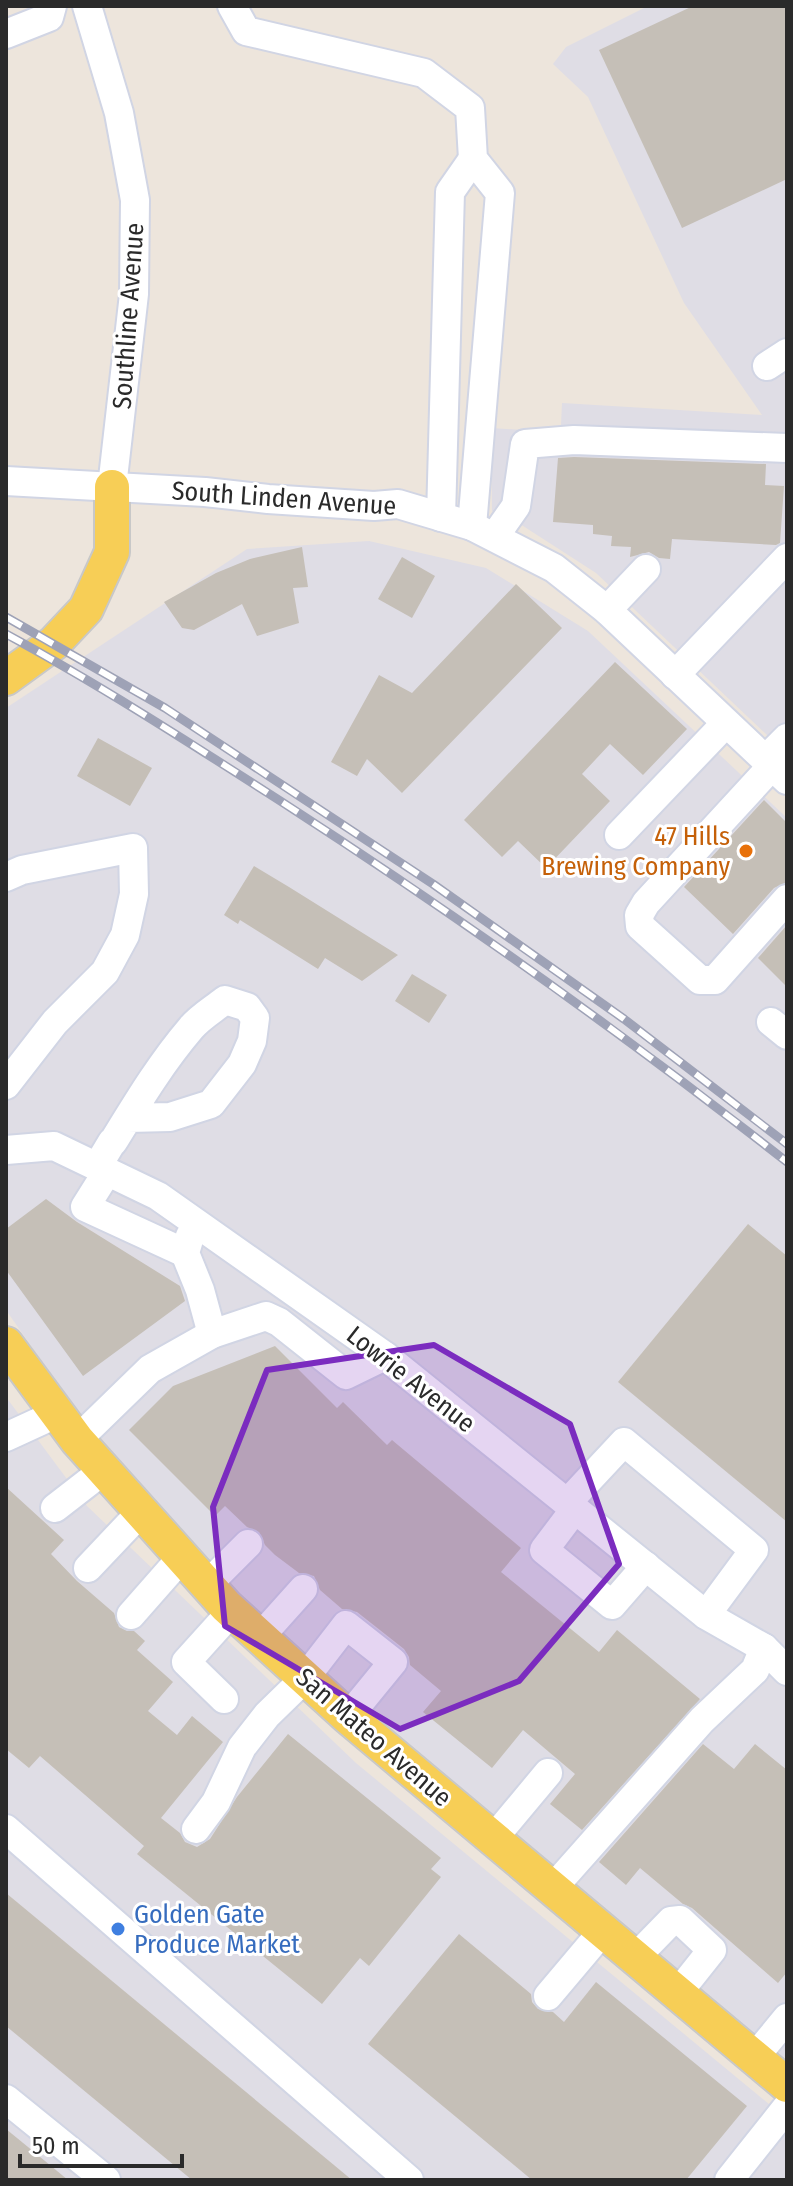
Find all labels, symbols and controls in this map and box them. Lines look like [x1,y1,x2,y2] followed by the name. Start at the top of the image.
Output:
[107,222,150,410] street label: Southline Avenue
[171,475,397,522] street label: South Linden Avenue
[541,821,730,882] place label: 47 Hills Brewing Company
[737,842,755,860] marker: 47 Hills Brewing Company
[340,1320,481,1439] street label: Lowrie Avenue
[290,1662,458,1813] street label: San Mateo Avenue
[134,1899,300,1960] place label: Golden Gate Produce Market
[109,1920,127,1938] marker: Golden Gate Produce Market
[20,2118,182,2168] scale bar
[32,2132,80,2160] text: 50 m

